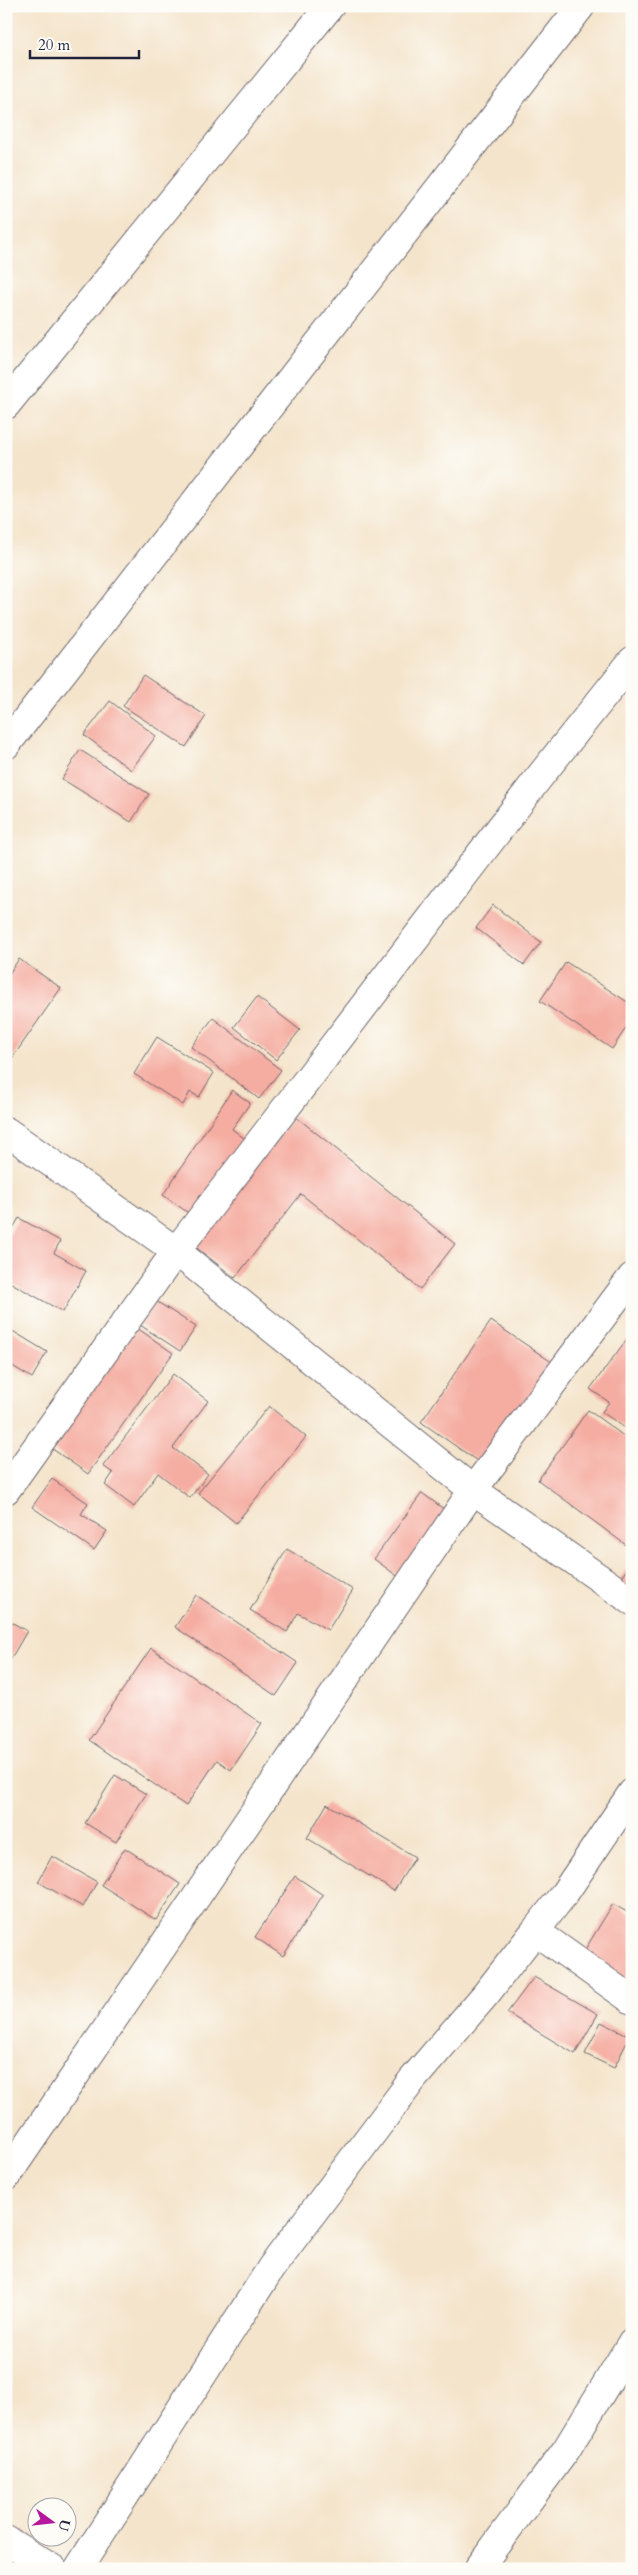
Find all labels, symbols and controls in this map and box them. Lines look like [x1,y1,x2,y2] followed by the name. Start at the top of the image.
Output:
[30,28,139,60] scale bar
[38,35,70,55] text: 20 m
[28,2498,78,2548] north arrow
[53,2517,75,2534] text: U

